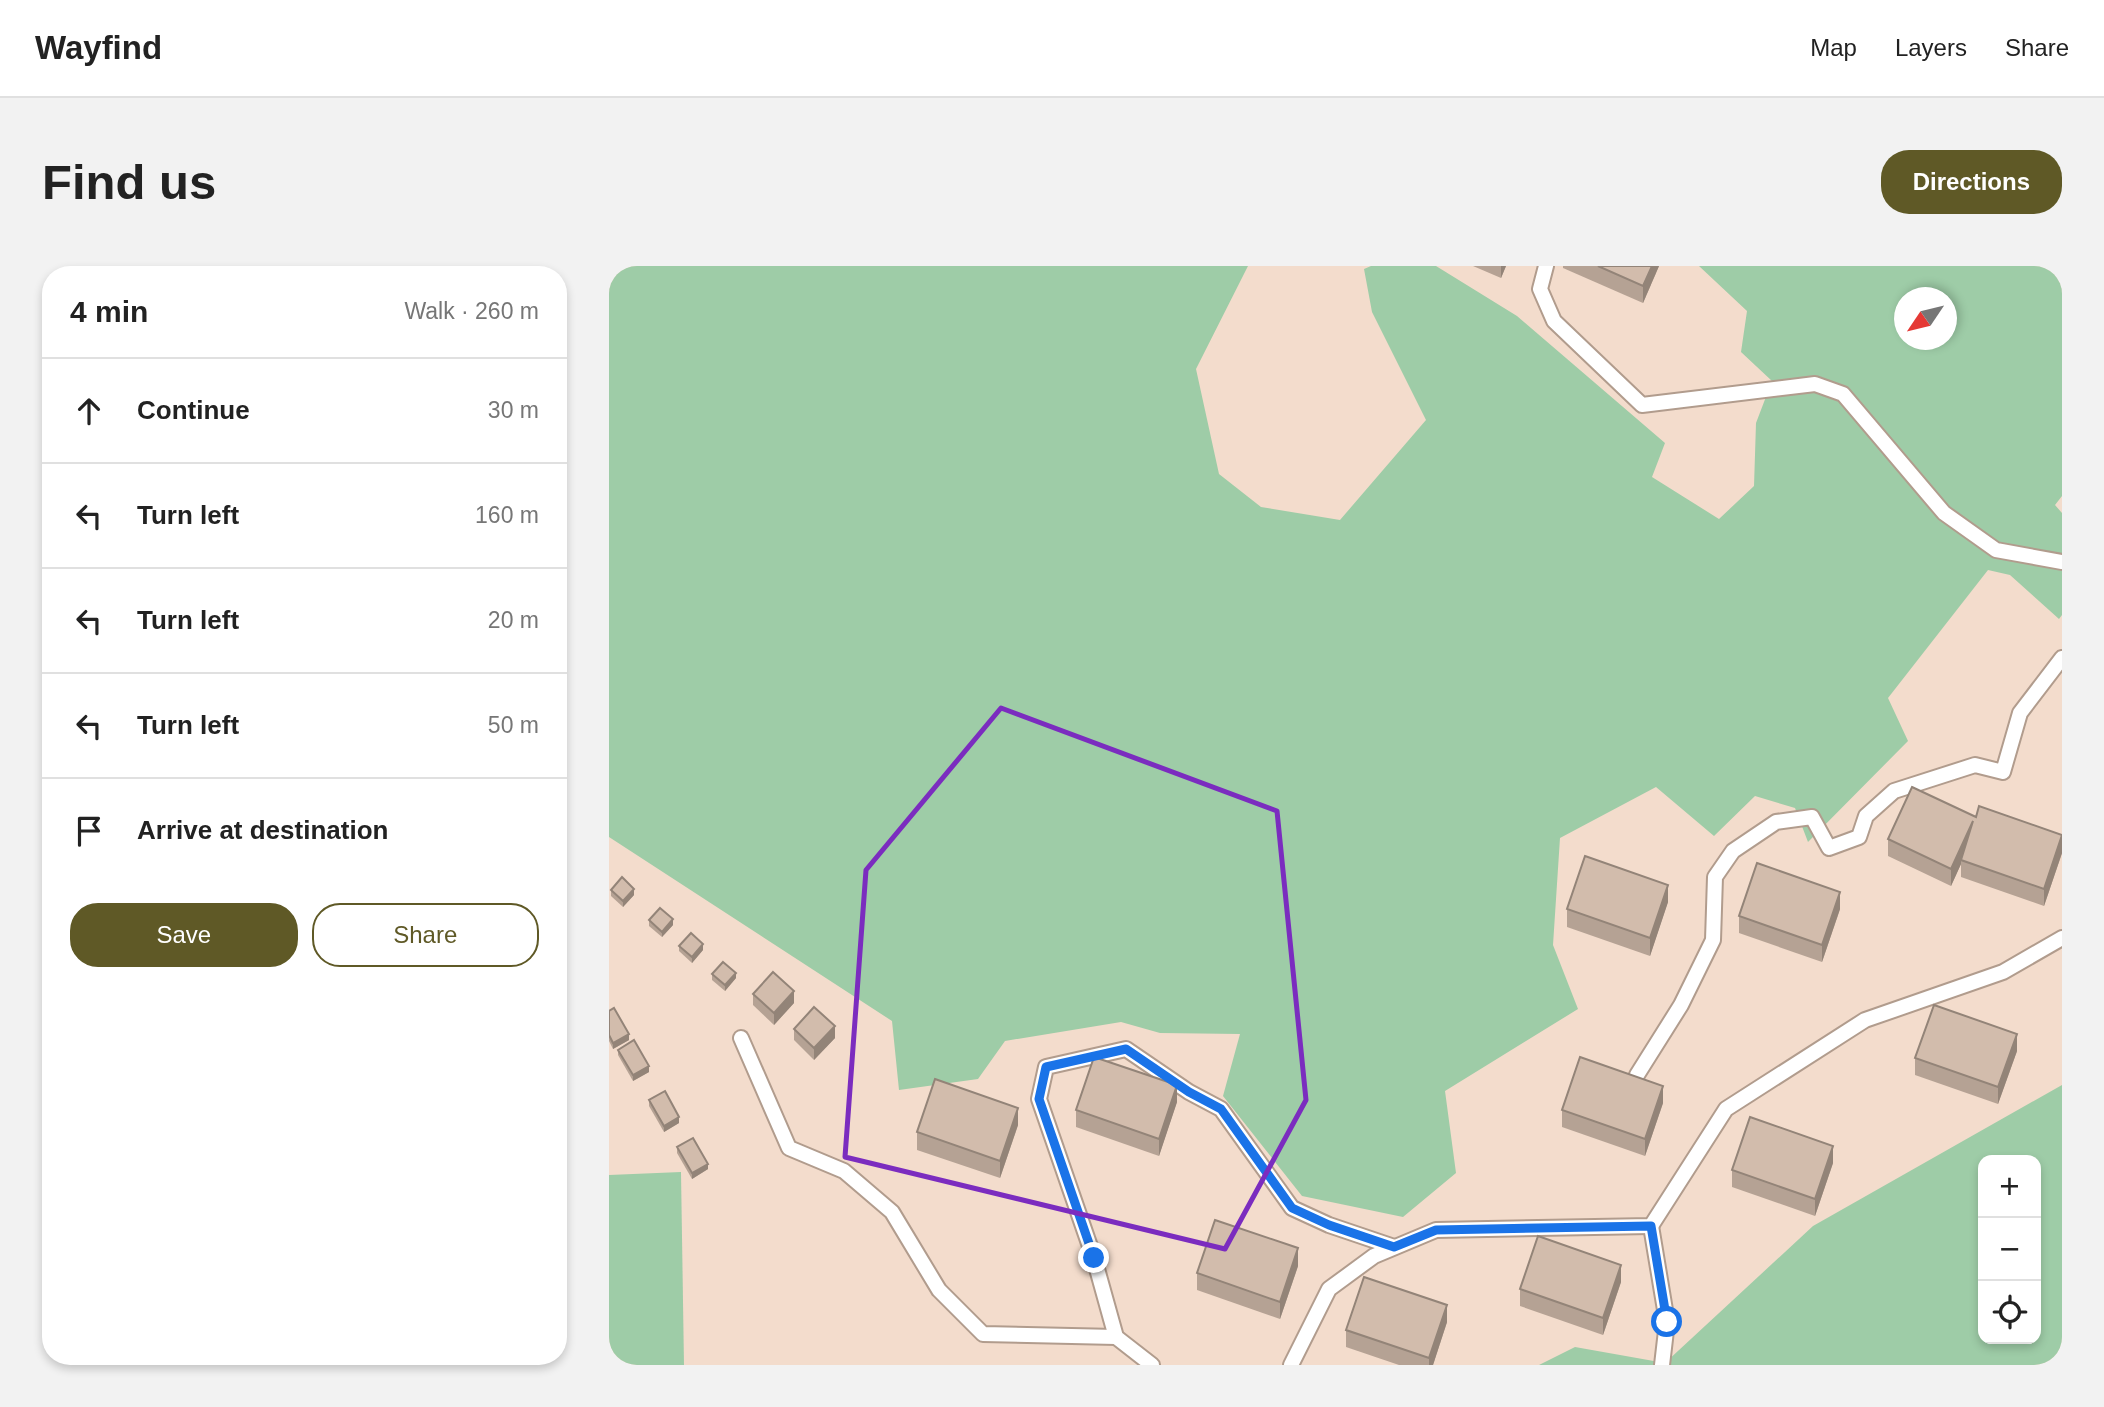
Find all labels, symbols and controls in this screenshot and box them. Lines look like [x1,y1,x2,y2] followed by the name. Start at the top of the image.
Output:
[35,29,162,66] text: Wayfind
[1810,34,1857,61] text: Map
[1895,34,1967,61] text: Layers
[2005,34,2069,61] text: Share
[1881,150,2062,214] button: Directions
[42,155,216,209] text: Find us
[1894,287,1957,350] north arrow
[70,295,148,328] text: 4 min
[404,298,539,324] text: Walk · 260 m
[70,392,108,430] icon: ahead
[137,395,250,425] text: Continue
[488,397,539,423] text: 30 m
[70,497,108,535] icon: left
[137,500,239,530] text: Turn left
[475,502,539,528] text: 160 m
[70,602,108,640] icon: left
[137,605,239,635] text: Turn left
[488,607,539,633] text: 20 m
[70,707,108,745] icon: left
[137,710,239,740] text: Turn left
[488,712,539,738] text: 50 m
[70,812,108,850] icon: arrive
[137,815,388,845] text: Arrive at destination
[70,903,298,967] button: Save
[312,903,539,967] button: Share
[1978,1155,2041,1344] map controls
[1978,1155,2041,1218] button: +
[1978,1218,2041,1281] button: −
[1078,1242,1109,1273] route end
[1978,1281,2041,1344] button: locate
[1651,1306,1682,1337] route start

